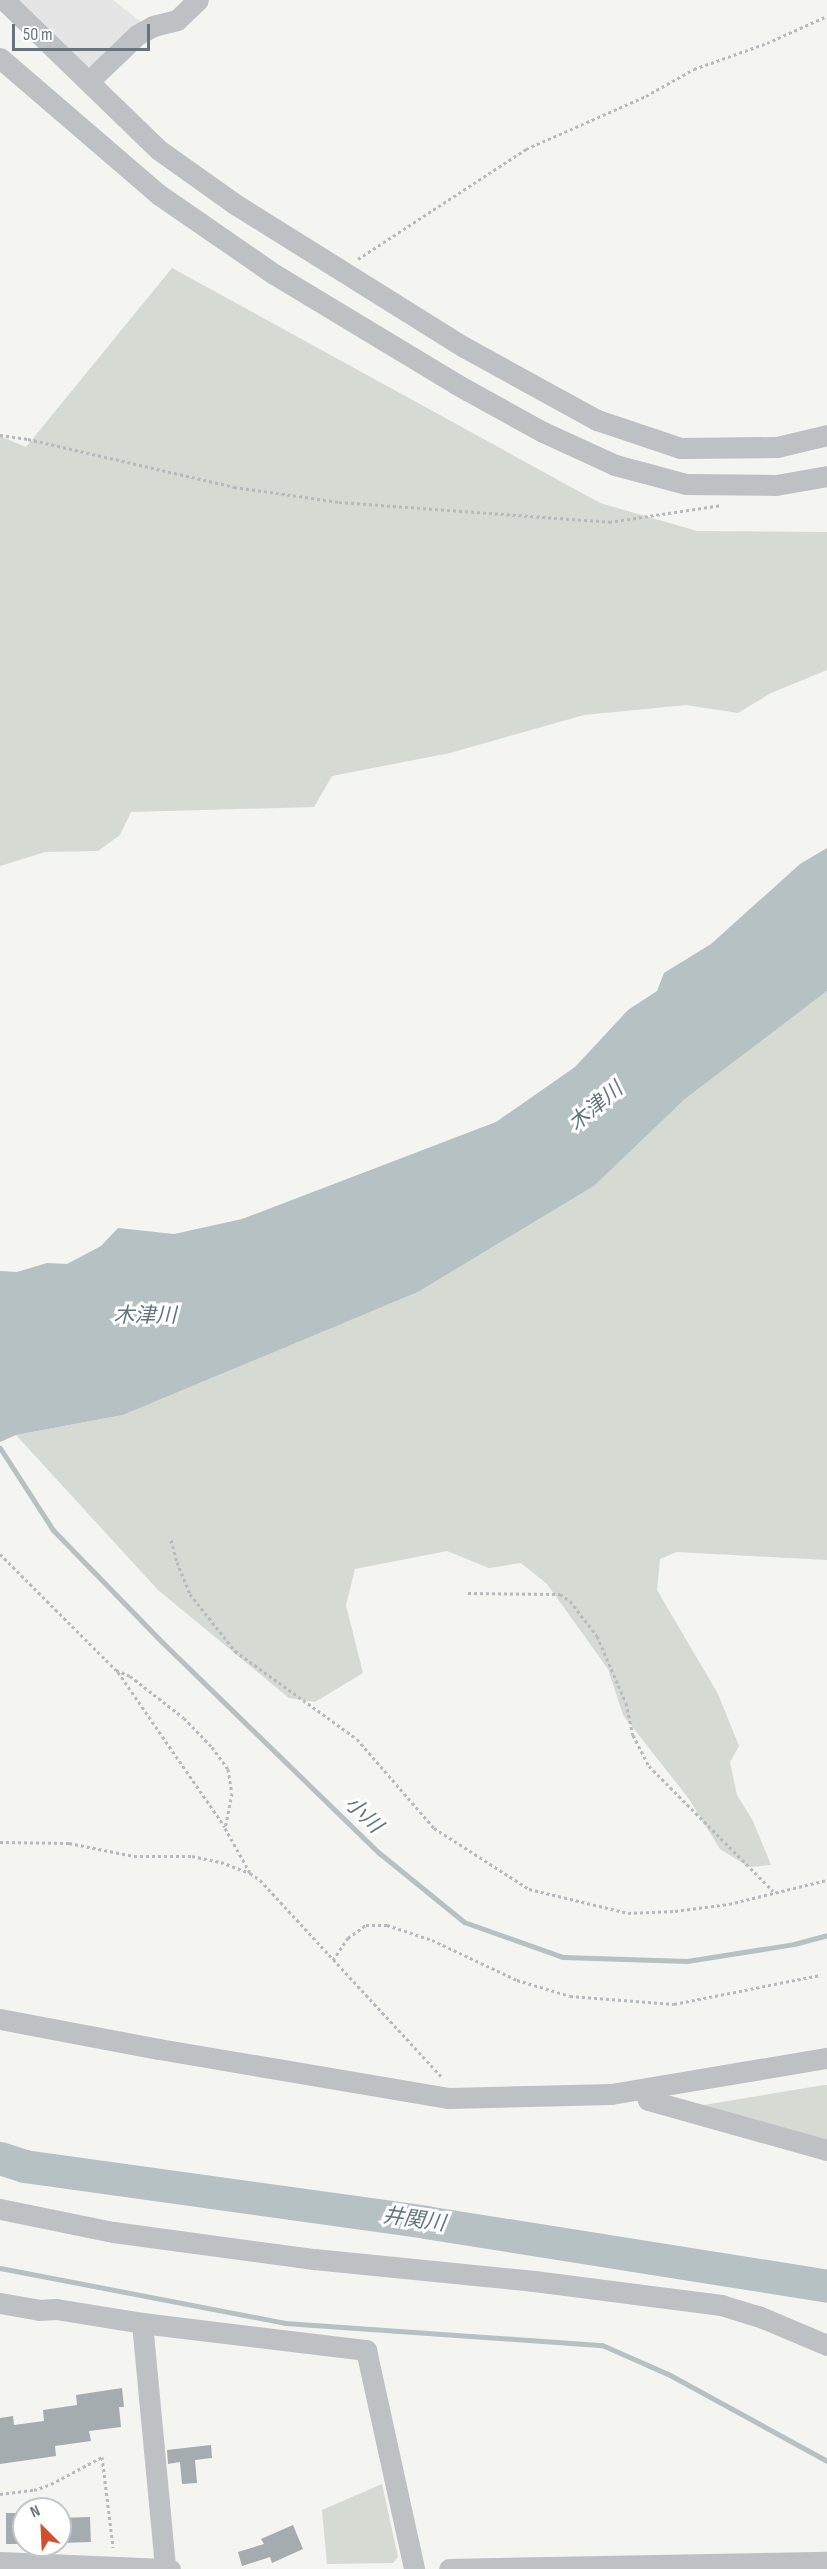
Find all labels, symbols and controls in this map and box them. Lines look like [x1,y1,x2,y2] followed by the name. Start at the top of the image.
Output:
[15,12,153,50] scale bar
[23,24,53,45] text: 50 m
[564,1077,628,1137] water label: 木津川
[114,1303,176,1329] water label: 木津川
[339,1791,387,1839] water label: 小川
[381,2203,447,2237] water label: 井関川
[12,2497,72,2557] north arrow
[28,2502,43,2522] text: N

